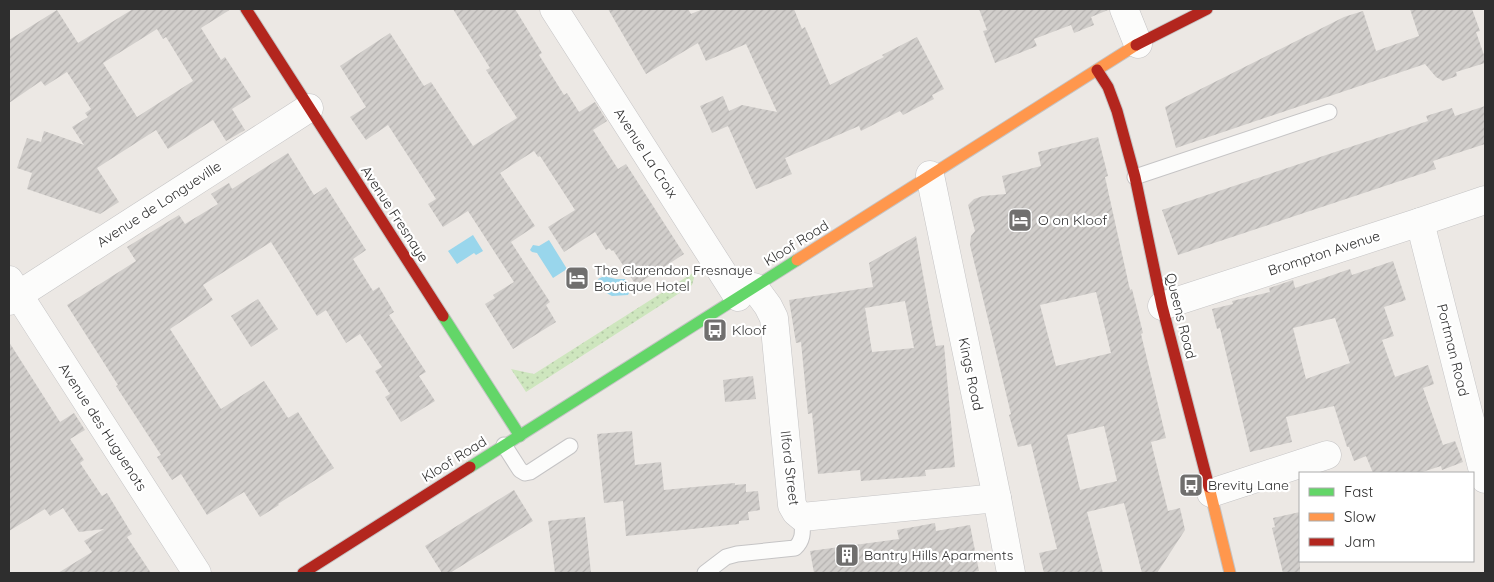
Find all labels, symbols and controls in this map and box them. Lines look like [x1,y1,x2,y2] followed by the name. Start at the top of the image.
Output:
[610,105,682,202] street label: Avenue La Croix
[93,157,225,251] street label: Avenue de Longueville
[357,162,433,266] street label: Avenue Fresnaye
[1007,207,1033,233] hotel icon: O on Kloof
[1038,211,1107,229] place label: O on Kloof
[760,216,832,270] street label: Kloof Road
[1266,226,1382,280] street label: Brompton Avenue
[594,261,753,295] place label: The Clarendon Fresnaye Boutique Hotel
[564,265,590,291] hotel icon: The Clarendon Fresnaye Boutique Hotel
[1162,271,1200,361] street label: Queens Road
[1433,302,1473,398] street label: Portman Road
[702,317,728,343] bus stop icon: Kloof
[732,321,766,339] place label: Kloof
[954,336,988,412] street label: Kings Road
[55,360,151,494] street label: Avenue des Huguenots
[776,430,804,507] street label: Ilford Street
[418,432,490,486] street label: Kloof Road
[1178,472,1204,498] bus stop icon: Brevity Lane
[1299,472,1474,562] legend
[1208,476,1289,494] place label: Brevity Lane
[1344,482,1373,501] text: Fast
[1344,507,1376,526] text: Slow
[1344,532,1375,551] text: Jam
[834,542,860,568] building icon: Bantry Hills Aparments
[864,546,1013,564] place label: Bantry Hills Aparments

